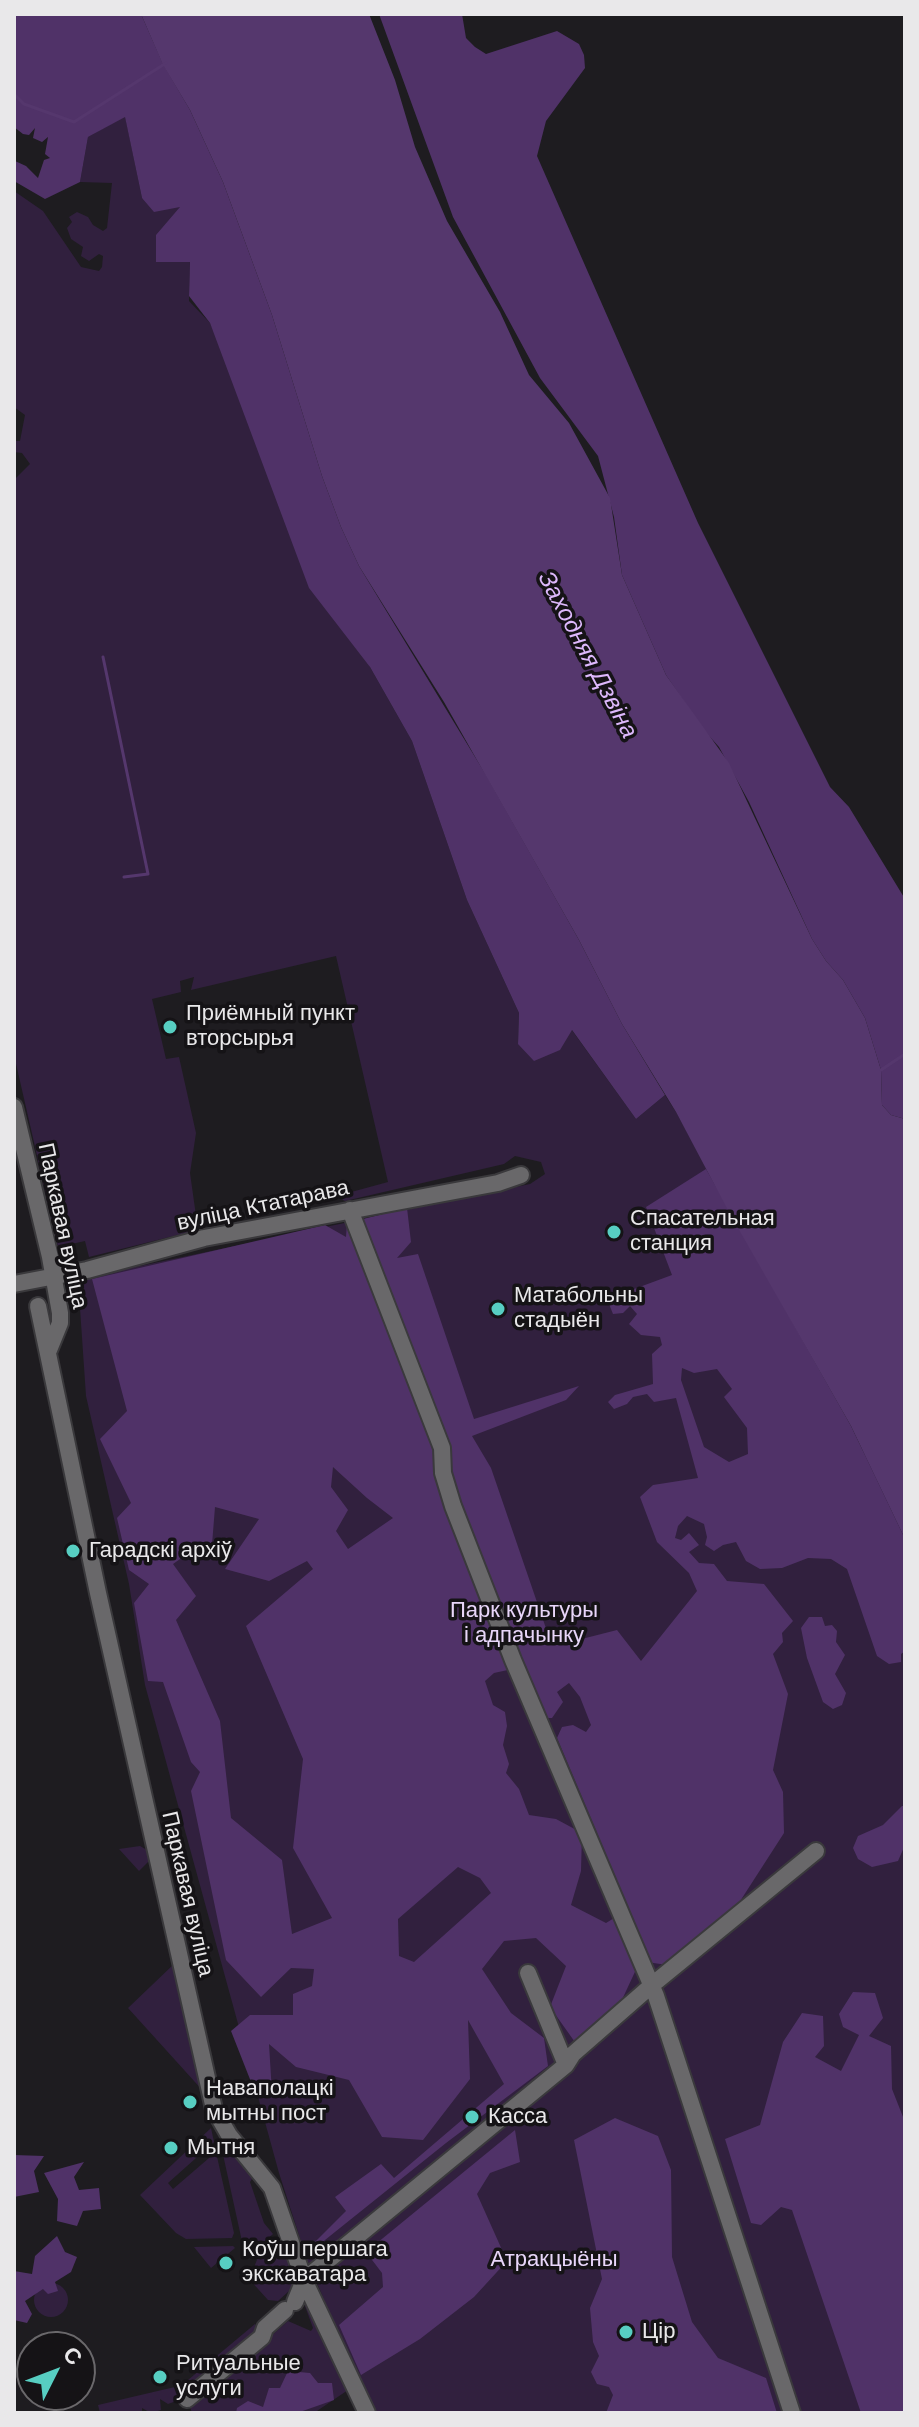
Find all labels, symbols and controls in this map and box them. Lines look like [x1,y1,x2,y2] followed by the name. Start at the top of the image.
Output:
[531,567,643,743] water label: Заходняя Дзвіна
[186,1001,355,1052] place label: Приёмный пункт вторсырья
[161,1018,179,1036] marker: Приёмный пункт вторсырья
[32,1141,92,1311] street label: Паркавая вуліца
[175,1175,351,1237] street label: вуліца Ктатарава
[630,1206,775,1258] place label: Спасательная станция
[605,1223,623,1241] marker: Спасательная станция
[514,1283,643,1334] place label: Матабольны стадыён
[489,1300,507,1318] marker: Матабольны стадыён
[89,1538,232,1564] place label: Гарадскі архіў
[64,1542,82,1560] marker: Гарадскі архіў
[450,1598,598,1650] park label: Парк культуры і адпачынку
[155,1809,219,1979] street label: Паркавая вуліца
[206,2076,334,2128] place label: Наваполацкі мытны пост
[181,2093,199,2111] marker: Наваполацкі мытны пост
[488,2104,547,2130] place label: Касса
[463,2108,481,2126] marker: Касса
[187,2135,255,2161] place label: Мытня
[162,2139,180,2157] marker: Мытня
[242,2237,388,2288] place label: Коўш першага экскаватара
[491,2247,617,2273] park label: Атракцыёны
[217,2254,235,2272] marker: Коўш першага экскаватара
[642,2319,675,2345] place label: Цір
[617,2323,635,2341] marker: Цір
[16,2331,96,2411] north arrow
[58,2342,87,2370] text: С
[176,2351,301,2402] place label: Ритуальные услуги
[151,2368,169,2386] marker: Ритуальные услуги

